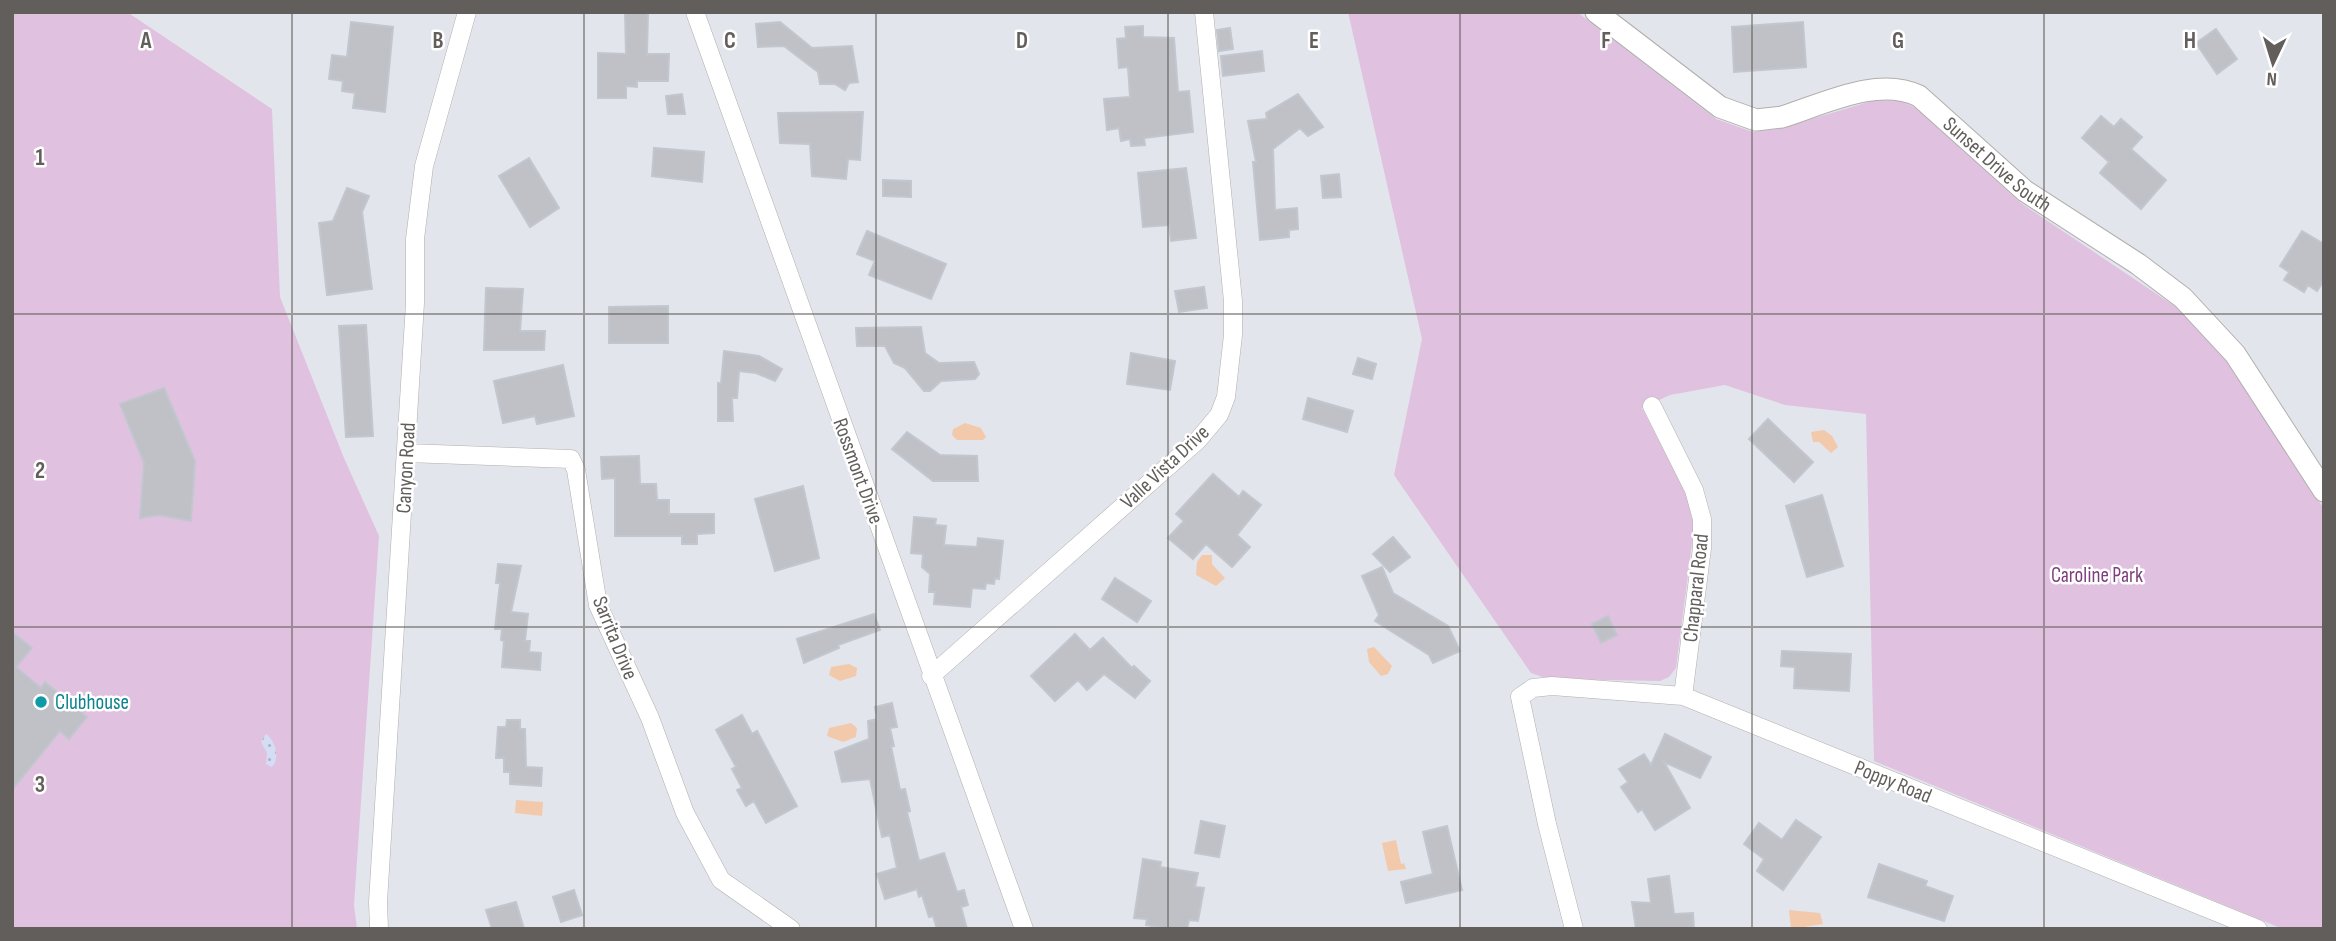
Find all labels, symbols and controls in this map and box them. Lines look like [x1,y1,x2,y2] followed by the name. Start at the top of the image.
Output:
[140,27,153,55] text: A
[433,27,444,55] text: B
[724,27,736,55] text: C
[1016,27,1028,55] text: D
[1309,27,1319,55] text: E
[1601,27,1611,55] text: F
[1892,27,1904,55] text: G
[2184,27,2196,55] text: H
[2238,28,2308,98] north arrow
[2266,67,2278,90] text: N
[1938,111,2056,217] street label: Sunset Drive South
[35,144,45,172] text: 1
[827,415,889,527] street label: Rossmont Drive
[1116,420,1214,514] street label: Valle Vista Drive
[391,422,421,514] street label: Canyon Road
[35,457,45,485] text: 2
[1678,533,1714,643] street label: Chapparal Road
[2051,563,2143,588] park label: Caroline Park
[587,593,643,683] street label: Sarrita Drive
[55,690,129,715] place label: Clubhouse
[33,694,49,710] marker: Clubhouse
[1851,755,1935,809] street label: Poppy Road
[35,771,45,799] text: 3

